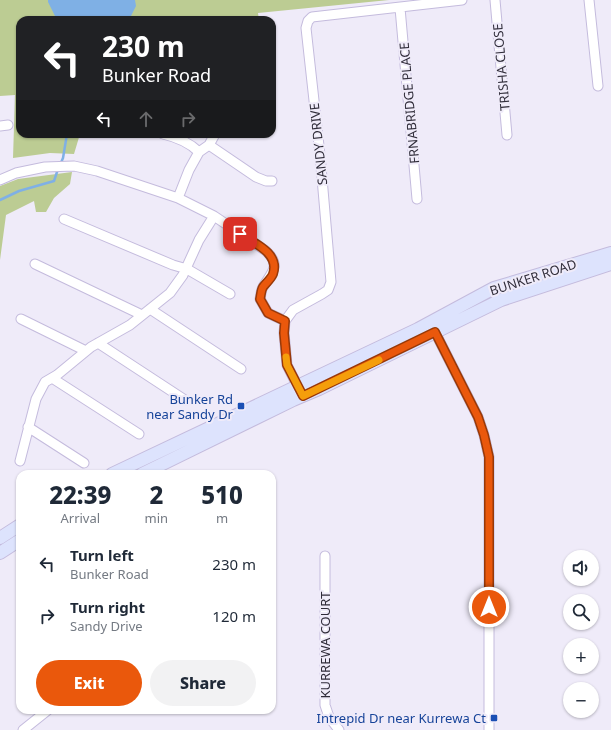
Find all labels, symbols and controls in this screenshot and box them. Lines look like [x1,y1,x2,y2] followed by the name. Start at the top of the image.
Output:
[488,23,514,111] street label: TRISHA CLOSE
[102,27,185,65] text: 230 m
[36,32,88,84] icon: left
[395,42,423,164] street label: FRNABRIDGE PLACE
[102,63,211,87] text: Bunker Road
[305,102,331,186] street label: SANDY DRIVE
[93,108,115,130] icon: left
[135,108,157,130] icon: ahead
[177,108,199,130] icon: right
[223,217,257,251] pin
[229,223,251,245] icon: arrive
[487,254,579,300] street label: BUNKER ROAD
[146,390,234,423] place label: Bunker Rd near Sandy Dr
[236,401,246,411] marker: Bunker Rd near Sandy Dr
[49,478,111,511] text: 22:39
[149,478,163,511] text: 2
[201,478,243,511] text: 510
[60,509,100,527] text: Arrival
[145,509,168,527] text: min
[216,509,228,527] text: m
[70,545,134,565] text: Turn left
[563,550,599,718] map controls
[563,550,599,586] button: sound
[36,553,58,575] icon: left
[212,554,256,574] text: 230 m
[70,565,149,583] text: Bunker Road
[468,586,510,628] position arrow
[316,591,334,699] street label: KURREWA COURT
[563,594,599,630] button: search
[70,597,145,617] text: Turn right
[36,605,58,627] icon: right
[212,606,256,626] text: 120 m
[70,617,143,635] text: Sandy Drive
[563,638,599,674] button: +
[36,660,142,706] button: Exit
[150,660,256,706] button: Share
[563,682,599,718] button: −
[317,709,486,727] place label: Intrepid Dr near Kurrewa Ct
[489,713,499,723] marker: Intrepid Dr near Kurrewa Ct

